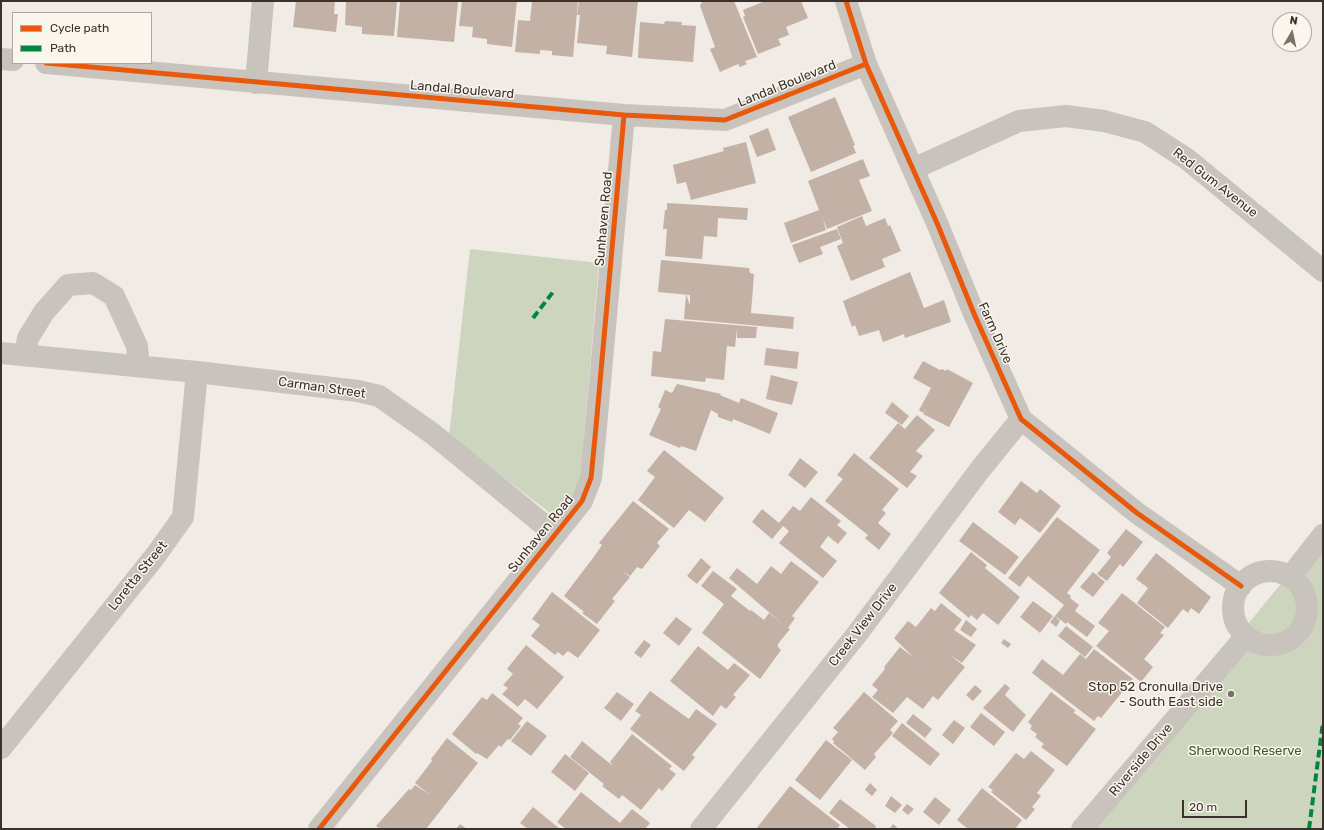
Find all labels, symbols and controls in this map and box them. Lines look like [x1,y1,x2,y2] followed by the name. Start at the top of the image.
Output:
[12,12,152,64] legend
[1272,12,1312,52] north arrow
[1289,14,1299,28] text: N
[50,21,109,35] text: Cycle path
[50,41,76,55] text: Path
[736,57,838,111] street label: Landal Boulevard
[409,78,515,102] street label: Landal Boulevard
[1169,145,1261,221] street label: Red Gum Avenue
[592,171,616,267] street label: Sunhaven Road
[975,300,1015,366] street label: Farm Drive
[277,374,367,402] street label: Carman Street
[505,492,577,576] street label: Sunhaven Road
[105,538,171,614] street label: Loretta Street
[826,580,900,670] street label: Creek View Drive
[1088,679,1223,710] place label: Stop 52 Cronulla Drive - South East side
[1226,689,1236,699] marker: Stop 52 Cronulla Drive - South East side
[1106,720,1176,800] street label: Riverside Drive
[1188,743,1302,759] park label: Sherwood Reserve
[1184,792,1249,818] scale bar
[1189,800,1217,814] text: 20 m

